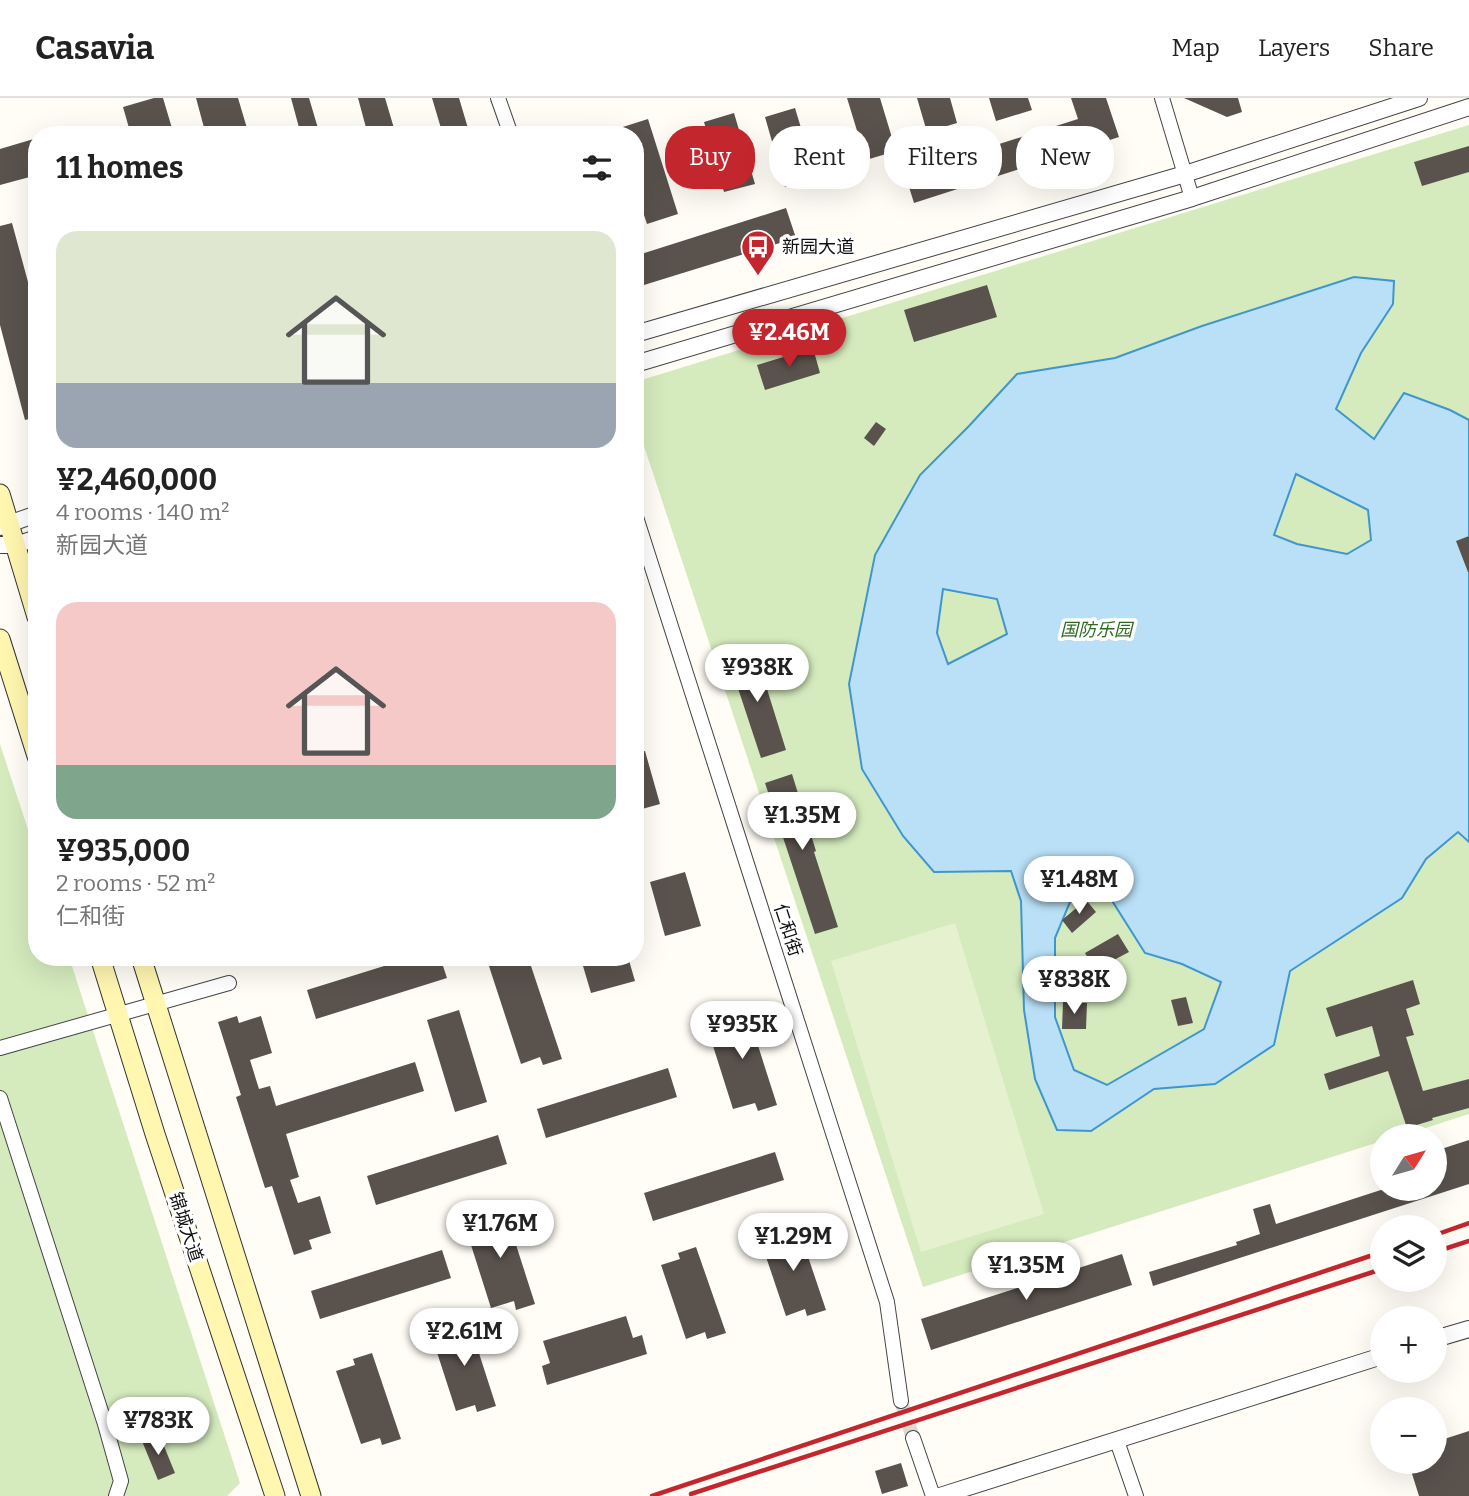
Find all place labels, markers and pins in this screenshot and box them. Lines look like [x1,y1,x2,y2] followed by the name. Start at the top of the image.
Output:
[739,228,777,277] bus stop icon: 新园大道
[782,236,854,258] place label: 新园大道
[732,310,846,369] pin: ¥2.46M
[708,644,806,704] pin: ¥938K
[745,792,859,852] pin: ¥1.35M
[1022,856,1136,916] pin: ¥1.48M
[1025,956,1123,1016] pin: ¥838K
[693,1002,791,1061] pin: ¥935K
[443,1200,557,1260] pin: ¥1.76M
[736,1214,850,1273] pin: ¥1.29M
[969,1242,1083,1302] pin: ¥1.35M
[407,1308,521,1368] pin: ¥2.61M
[109,1398,207,1457] pin: ¥783K

